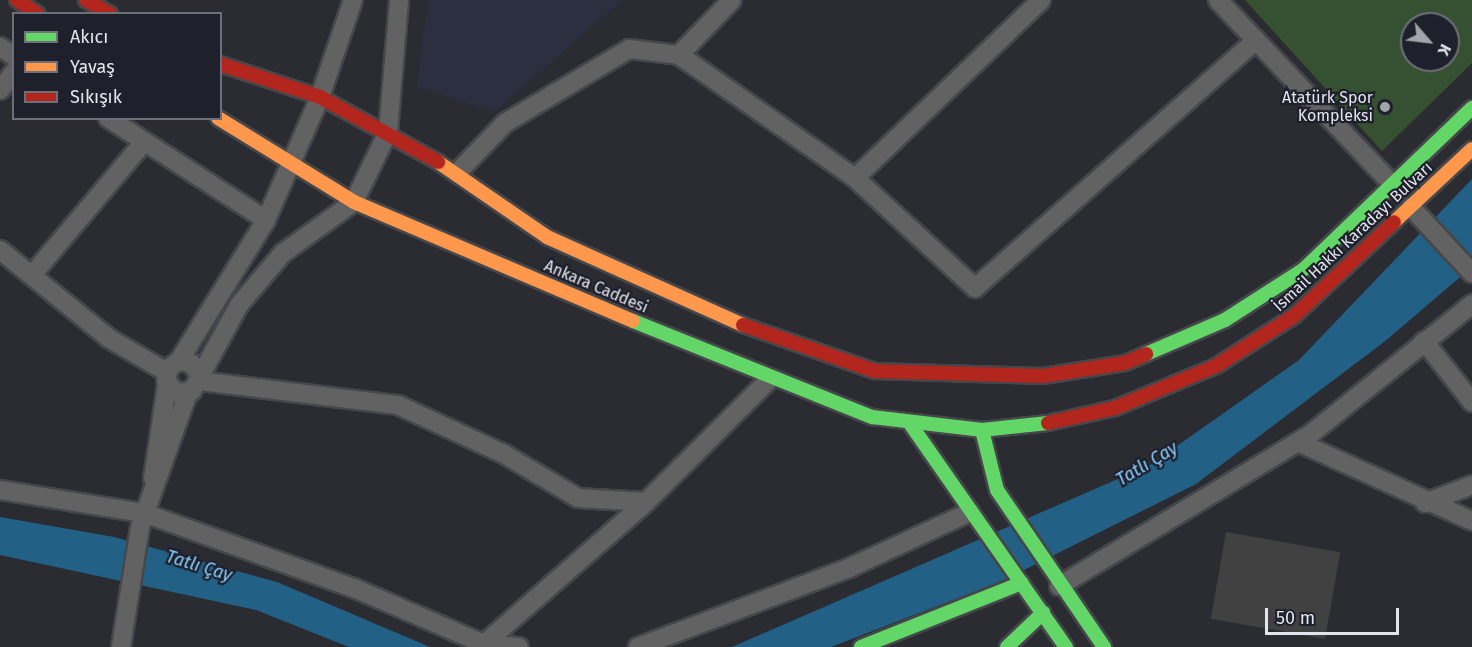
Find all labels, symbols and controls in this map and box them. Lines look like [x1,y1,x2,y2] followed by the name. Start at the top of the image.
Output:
[12,12,222,120] legend
[1400,12,1460,72] north arrow
[70,26,108,48] text: Akıcı
[1434,41,1455,59] text: K
[70,56,115,78] text: Yavaş
[70,86,122,108] text: Sıkışık
[1282,88,1373,126] place label: Atatürk Spor Kompleksi
[1378,100,1392,114] marker: Atatürk Spor Kompleksi
[1270,158,1436,316] street label: İsmail Hakkı Karadayı Bulvarı
[541,256,651,318] street label: Ankara Caddesi
[1112,437,1182,491] water label: Tatlı Çay
[163,546,235,586] water label: Tatlı Çay
[1268,596,1402,634] scale bar
[1276,607,1315,629] text: 50 m

